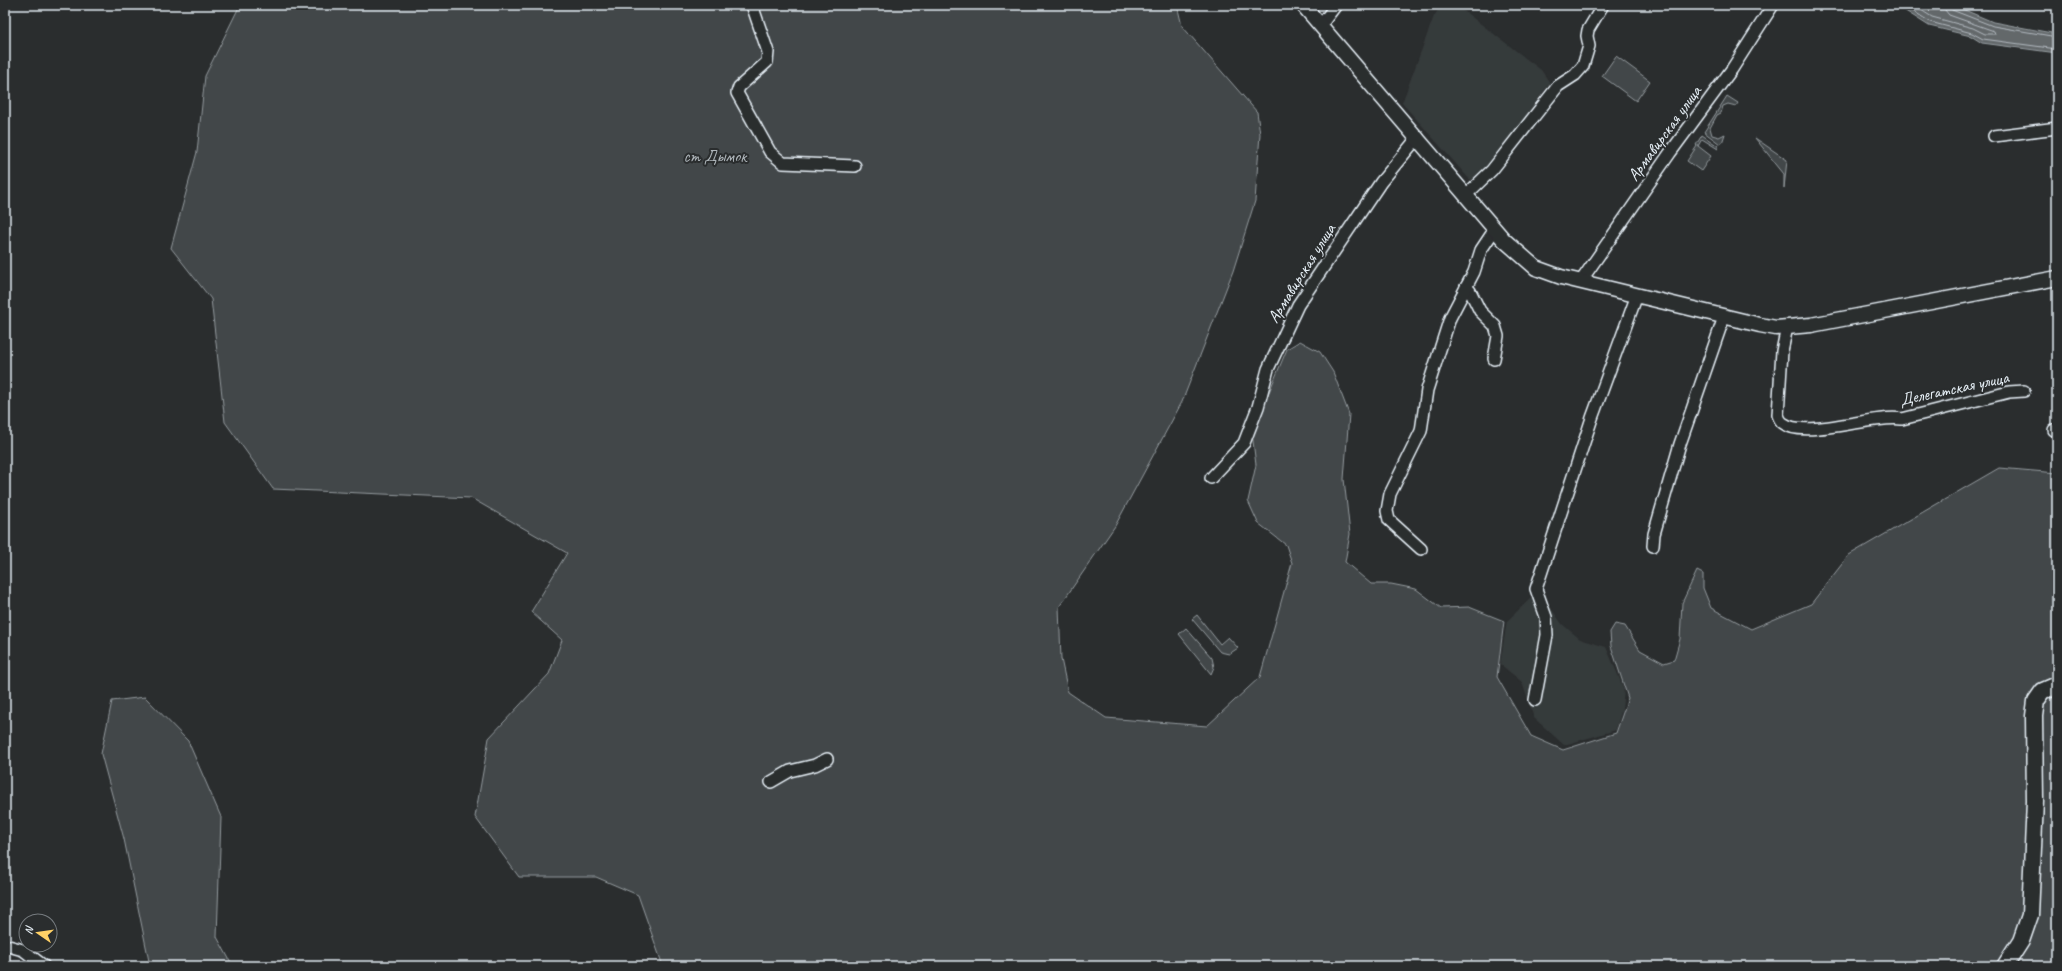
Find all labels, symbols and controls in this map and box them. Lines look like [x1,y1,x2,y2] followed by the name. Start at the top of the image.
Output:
[1623,80,1707,185] street label: Армавирская улица
[684,146,748,167] park label: ст Дымок
[1263,219,1341,327] street label: Армавирская улица
[1898,366,2012,410] street label: Делегатская улица
[18,913,58,953] north arrow
[21,924,36,936] text: N

